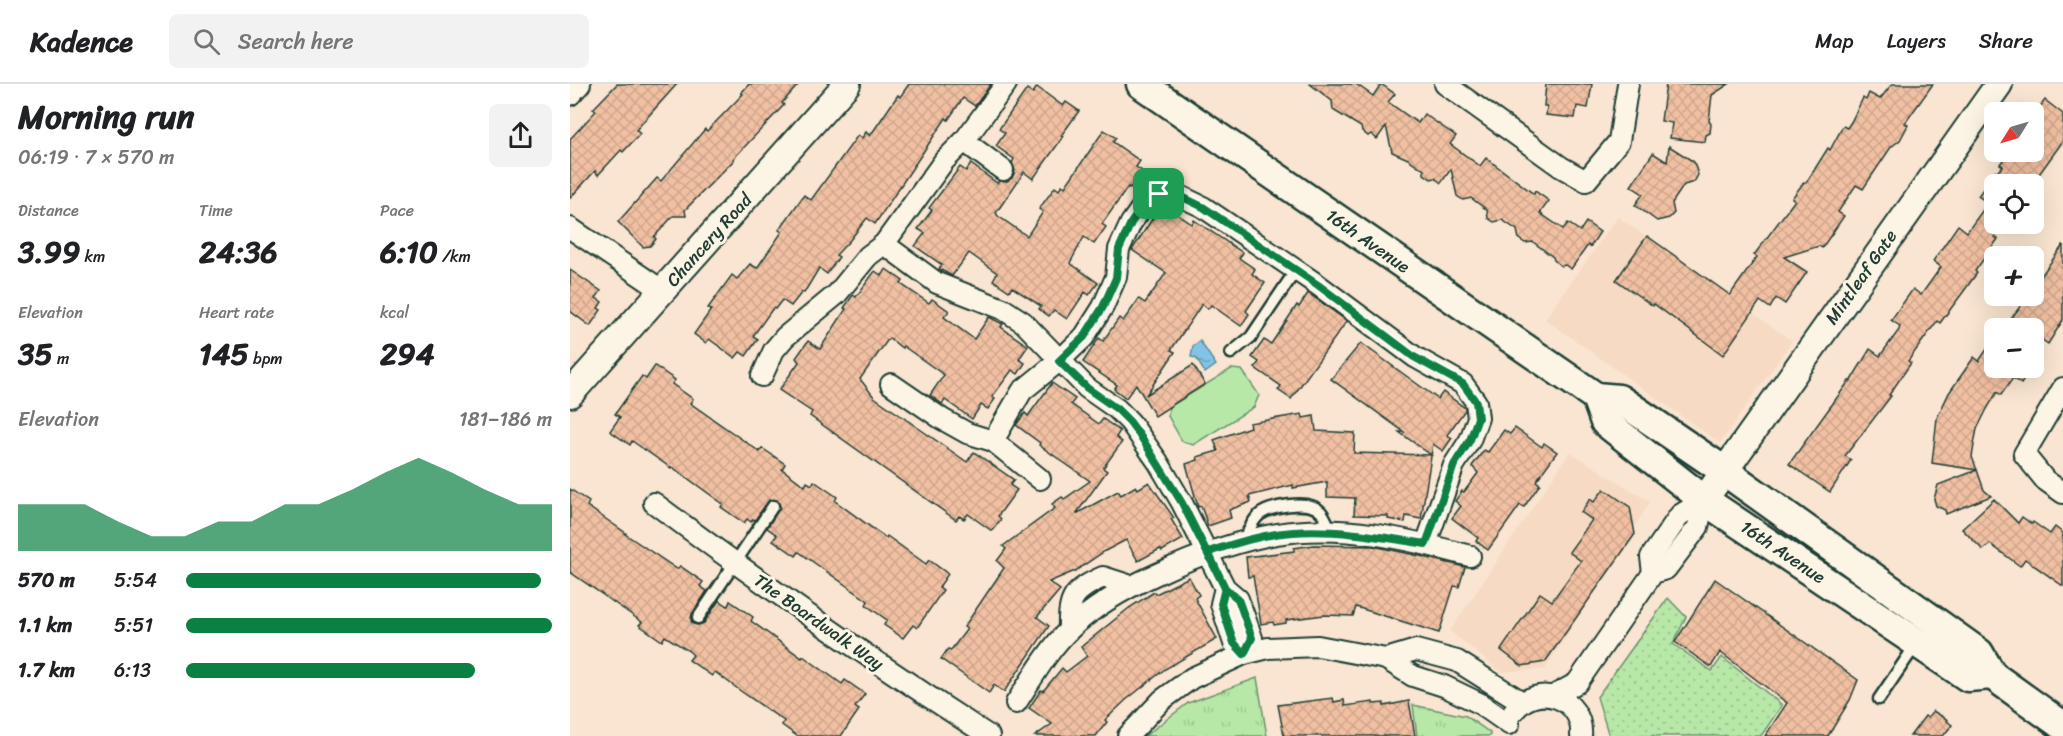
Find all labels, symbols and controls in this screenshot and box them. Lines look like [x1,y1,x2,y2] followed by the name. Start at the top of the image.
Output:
[169,14,589,68] search box
[30,17,133,66] text: Kadence
[238,22,354,61] text: Search here
[1815,22,1854,60] text: Map
[1887,22,1946,60] text: Layers
[1979,22,2033,60] text: Share
[190,25,223,58] icon: search
[18,88,194,146] text: Morning run
[1984,102,2044,162] north arrow
[1984,102,2044,378] map controls
[489,104,552,167] button: share
[18,140,174,175] text: 06:19 · 7 × 570 m
[1133,168,1184,219] pin
[1984,174,2044,234] button: locate
[1142,177,1175,210] icon: arrive
[658,185,761,294] street label: Chancery Road
[18,196,79,225] text: Distance
[199,196,233,225] text: Time
[380,196,414,225] text: Pace
[1319,200,1417,282] street label: 16th Avenue
[1816,222,1906,332] street label: Mintleaf Gate
[18,225,80,279] text: 3.99
[199,225,278,279] text: 24:36
[380,225,438,279] text: 6:10
[80,242,105,271] text: km
[438,242,471,271] text: /km
[1984,246,2044,306] button: +
[18,298,83,327] text: Elevation
[199,298,274,327] text: Heart rate
[380,298,409,327] text: kcal
[1984,318,2044,378] button: −
[18,327,53,381] text: 35
[199,327,249,381] text: 145
[380,327,434,381] text: 294
[53,344,69,373] text: m
[249,344,283,373] text: bpm
[18,402,99,437] text: Elevation
[459,402,552,437] text: 181–186 m
[1734,512,1833,593] street label: 16th Avenue
[18,563,75,598] text: 570 m
[114,563,157,598] text: 5:54
[747,565,891,679] street label: The Boardwalk Way
[18,608,72,643] text: 1.1 km
[114,608,153,643] text: 5:51
[18,653,75,688] text: 1.7 km
[114,653,151,688] text: 6:13

